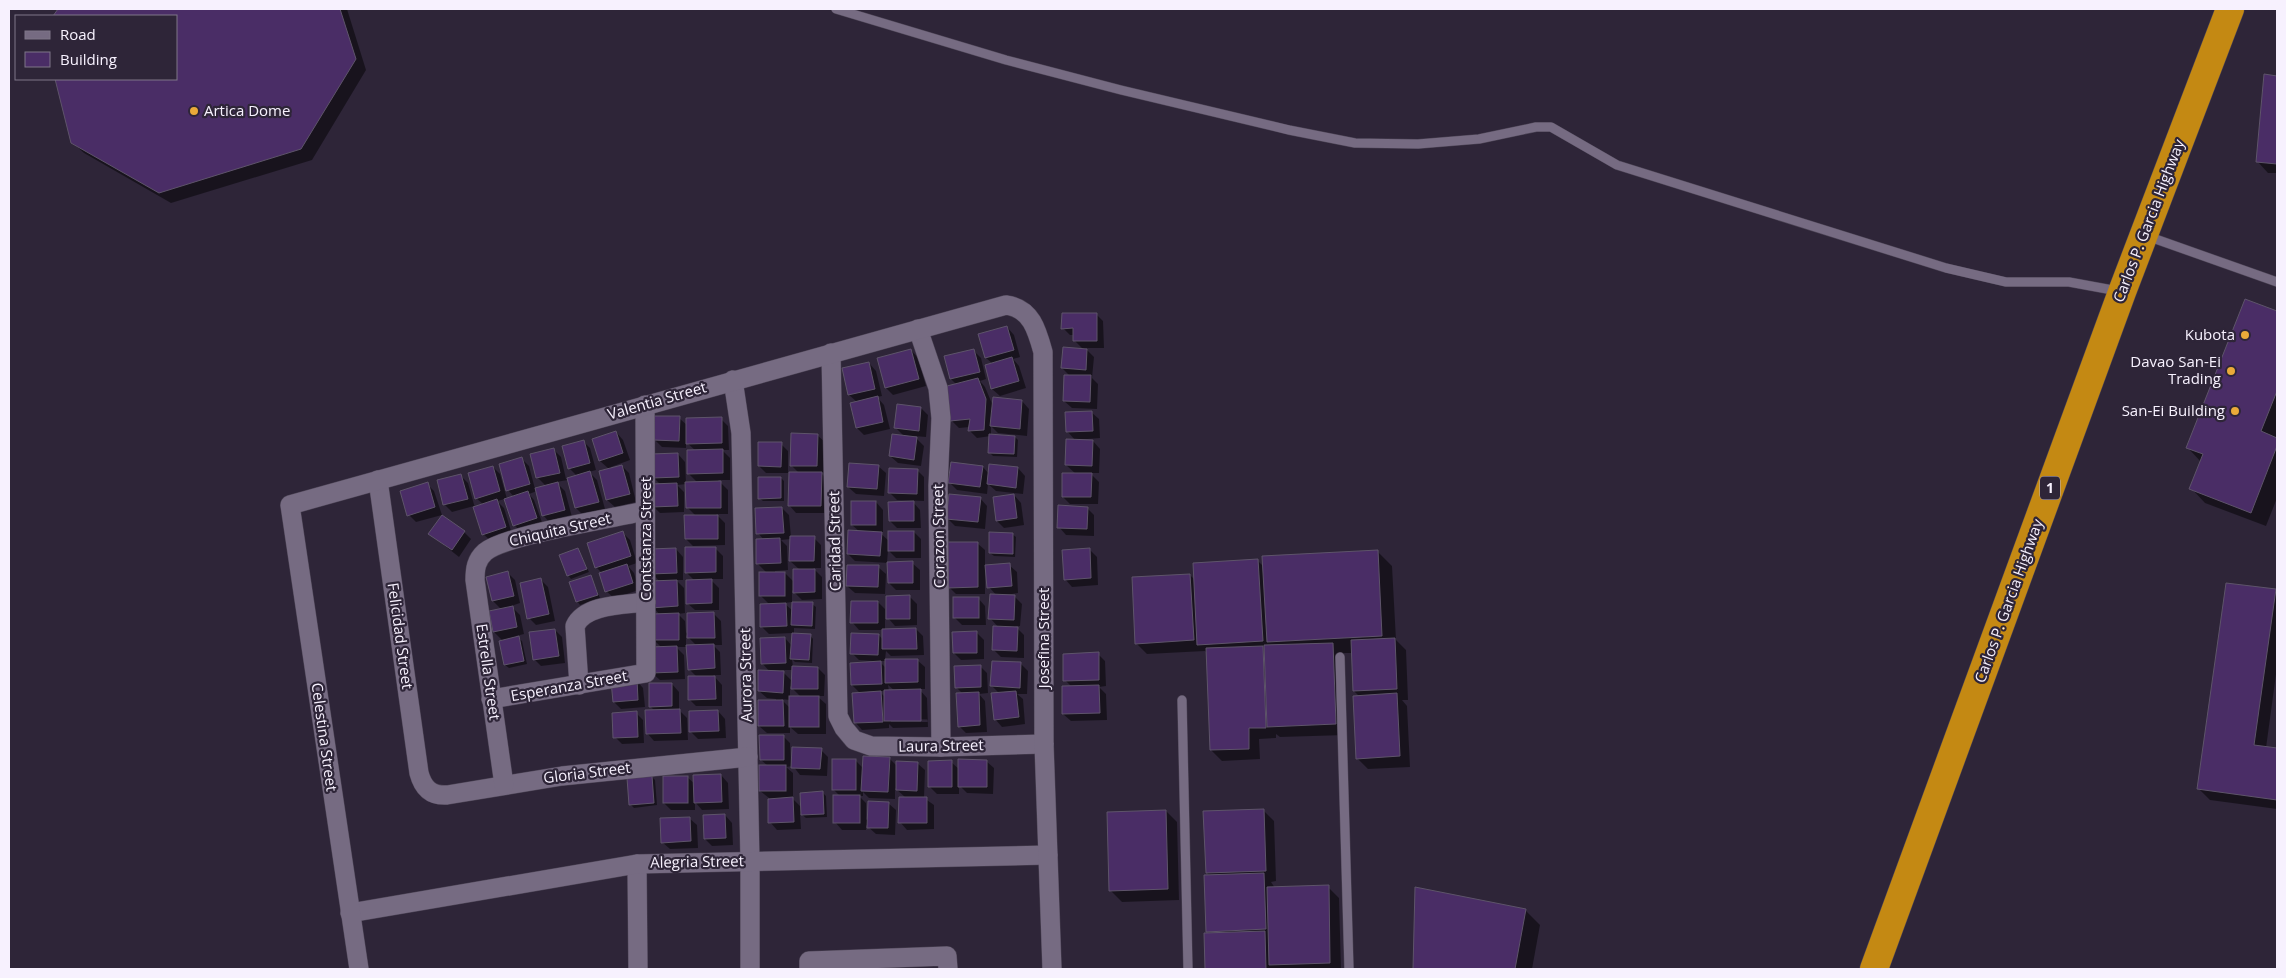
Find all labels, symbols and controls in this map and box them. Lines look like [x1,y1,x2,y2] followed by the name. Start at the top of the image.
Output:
[15,15,178,80] legend
[60,24,96,44] text: Road
[60,49,117,69] text: Building
[204,100,290,120] place label: Artica Dome
[188,105,200,117] marker: Artica Dome
[2108,136,2189,305] street label: Carlos P. Garcia Highway
[2185,324,2235,344] place label: Kubota
[2239,329,2251,341] marker: Kubota
[2130,351,2221,388] place label: Davao San-Ei Trading
[2225,365,2237,377] marker: Davao San-Ei Trading
[605,376,708,424] street label: Valentia Street
[2122,400,2225,420] place label: San-Ei Building
[2229,405,2241,417] marker: San-Ei Building
[2040,476,2060,499] road number: 1
[635,477,655,601] street label: Contstanza Street
[927,484,949,588] street label: Corazon Street
[823,491,845,591] street label: Caridad Street
[507,508,613,550] street label: Chiquita Street
[1969,516,2047,685] street label: Carlos P. Garcia Highway
[384,581,418,690] street label: Felicidad Street
[1033,588,1053,690] street label: Josefina Street
[472,622,506,721] street label: Estrella Street
[734,628,756,722] street label: Aurora Street
[509,665,629,705] street label: Esperanza Street
[307,681,343,793] street label: Celestina Street
[898,734,984,756] street label: Laura Street
[542,757,632,787] street label: Gloria Street
[650,850,744,872] street label: Alegria Street

